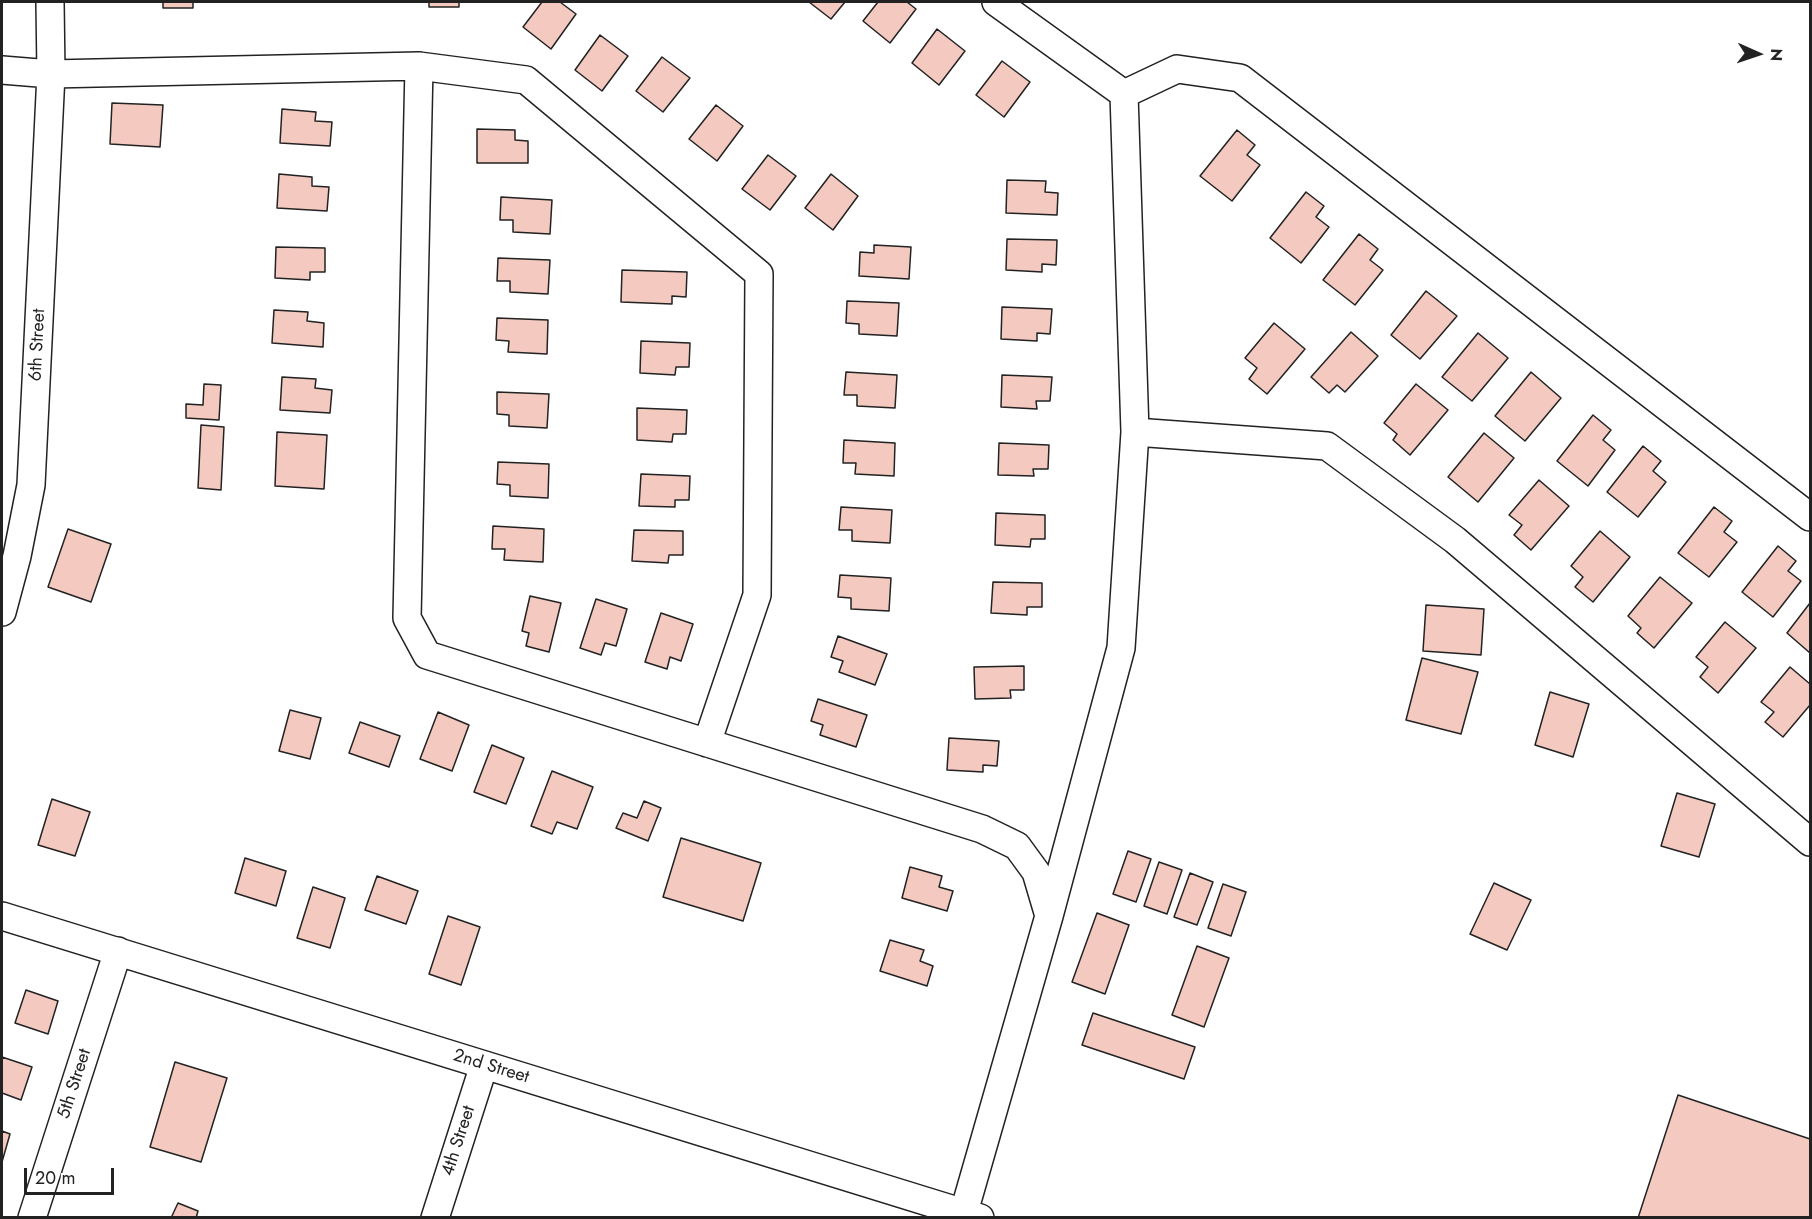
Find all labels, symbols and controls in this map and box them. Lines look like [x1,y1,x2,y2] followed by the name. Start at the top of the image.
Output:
[1728,24,1788,84] north arrow
[1765,48,1788,62] text: N
[25,308,51,382] street label: 6th Street
[450,1045,532,1089] street label: 2nd Street
[54,1046,96,1122] street label: 5th Street
[438,1103,480,1179] street label: 4th Street
[27,1156,117,1194] scale bar
[35,1165,75,1191] text: 20 m

